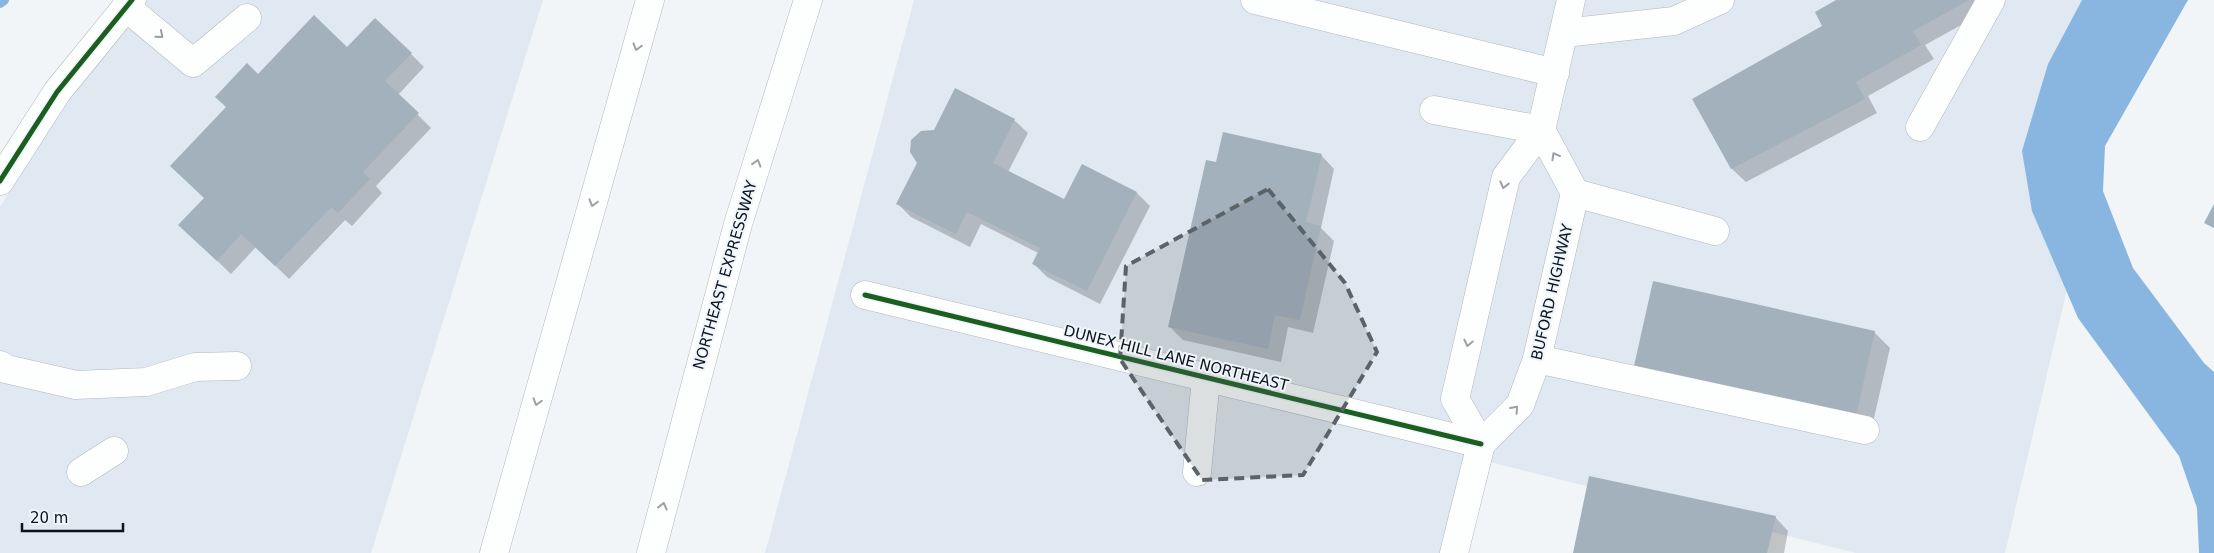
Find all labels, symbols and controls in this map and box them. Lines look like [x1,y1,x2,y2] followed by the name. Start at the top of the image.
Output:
[154,29,163,38] one-way arrow
[632,43,643,51] one-way arrow
[1552,153,1562,162] one-way arrow
[751,160,761,168] one-way arrow
[689,178,761,372] street label: NORTHEAST EXPRESSWAY
[1499,180,1510,189] one-way arrow
[588,199,598,207] one-way arrow
[1528,221,1577,362] street label: BUFORD HIGHWAY
[1062,321,1291,395] street label: DUNEX HILL LANE NORTHEAST
[1463,339,1474,347] one-way arrow
[532,398,542,406] one-way arrow
[1509,406,1518,415] one-way arrow
[22,500,124,532] scale bar
[658,502,668,510] one-way arrow
[30,509,68,527] text: 20 m

